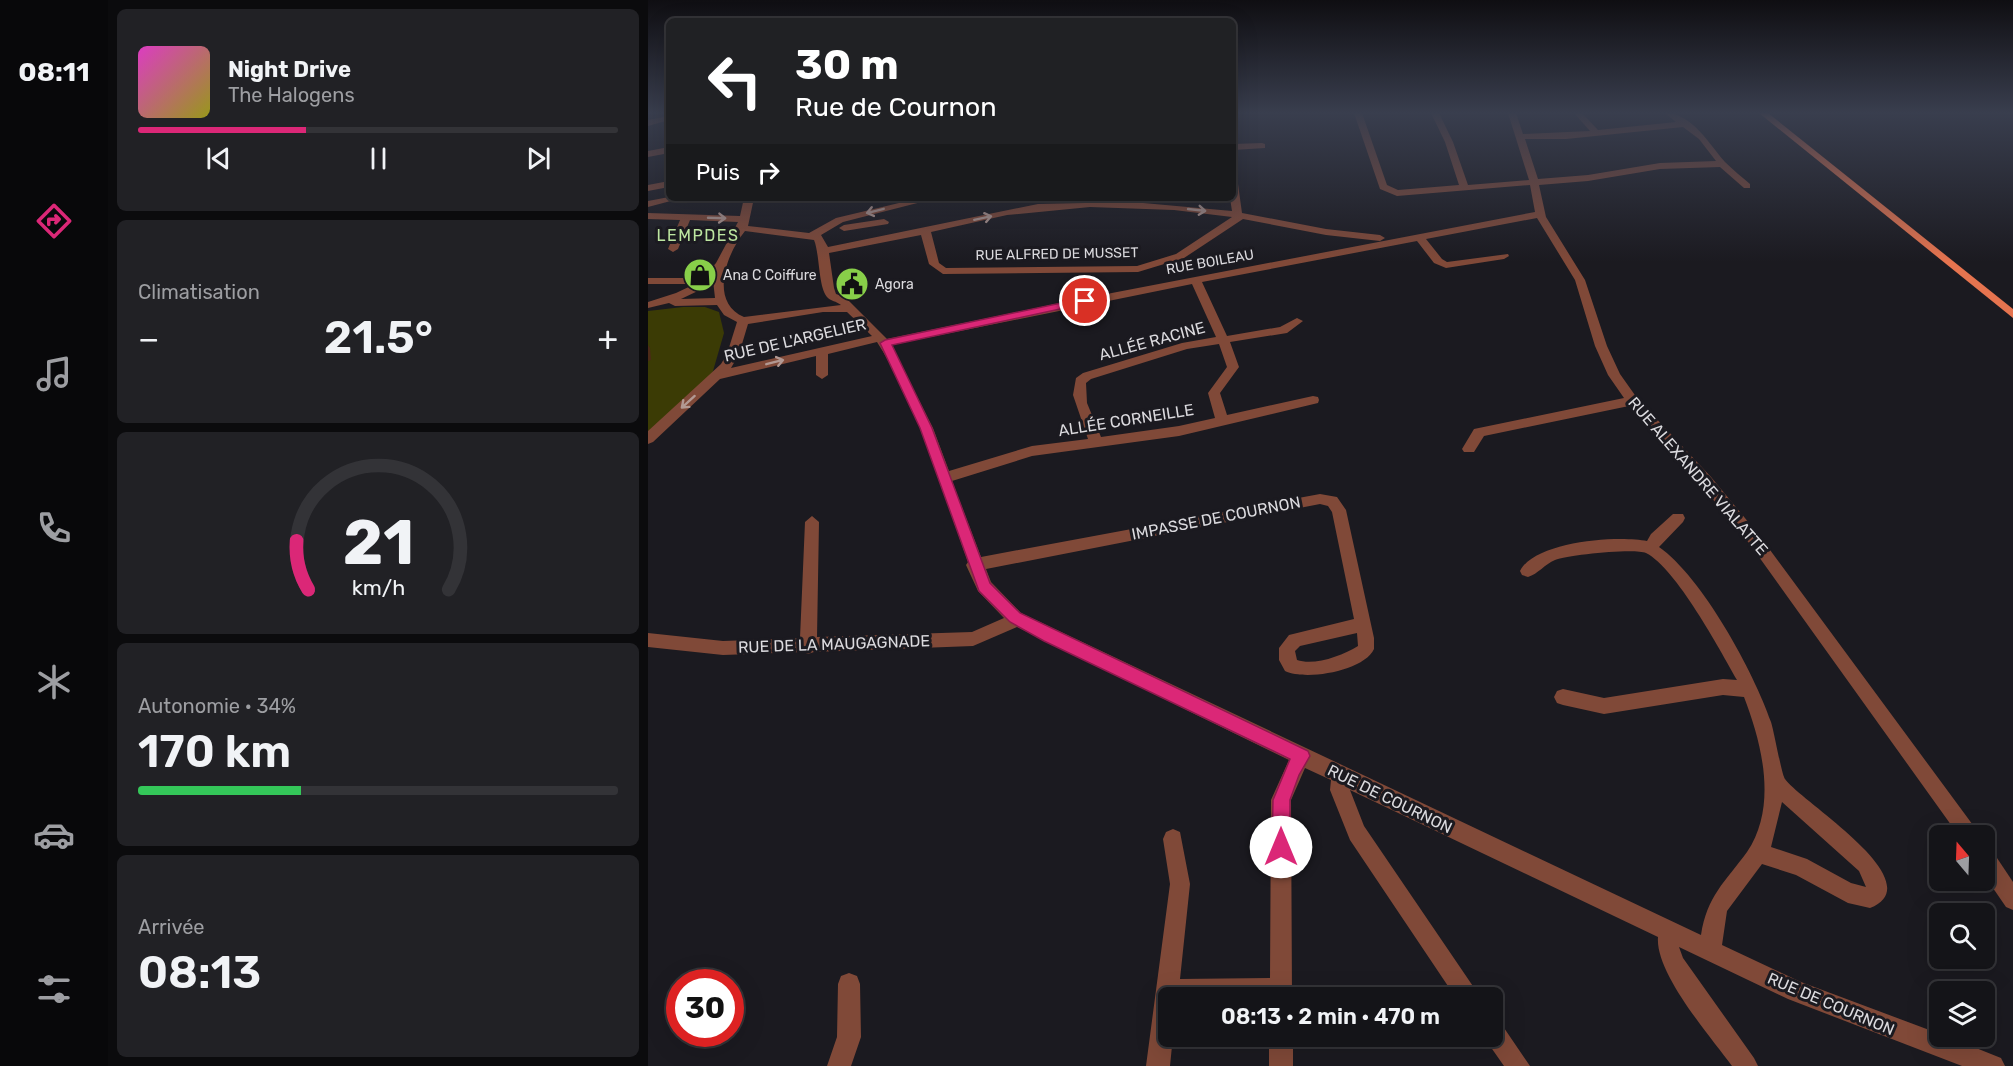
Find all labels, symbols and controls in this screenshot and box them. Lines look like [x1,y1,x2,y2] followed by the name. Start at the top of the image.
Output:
[795,40,899,90] text: 30 m
[696,42,774,120] icon: left
[18,56,90,88] text: 08:11
[228,56,351,83] text: Night Drive
[228,83,355,107] text: The Halogens
[795,91,997,123] text: Rue de Cournon
[202,142,235,175] icon: previous
[362,142,395,175] icon: pause
[522,142,555,175] icon: next
[752,156,785,189] icon: right
[696,159,740,186] text: Puis
[33,200,75,242] icon: directions
[1187,205,1207,216] one-way arrow
[865,206,884,218] one-way arrow
[972,212,992,223] one-way arrow
[706,213,726,224] one-way arrow
[657,226,739,245] district label: LEMPDES
[975,244,1139,264] street label: RUE ALFRED DE MUSSET
[1165,246,1255,278] street label: RUE BOILEAU
[682,257,718,293] shop icon: Ana C Coiffure
[834,266,870,302] public building icon: Agora
[723,267,817,284] place label: Ana C Coiffure
[1059,275,1110,326] pin
[875,276,914,293] place label: Agora
[138,280,260,304] text: Climatisation
[1068,284,1101,317] icon: arrive
[324,311,433,364] text: 21.5°
[722,314,868,366] street label: RUE DE L'ARGELIER
[1097,318,1207,364] street label: ALLÉE RACINE
[138,319,159,358] text: −
[597,319,618,358] text: +
[33,353,75,395] icon: music
[765,356,784,368] one-way arrow
[1624,393,1772,559] street label: RUE ALEXANDRE VIALATTE
[681,395,696,409] one-way arrow
[1057,400,1195,440] street label: ALLÉE CORNEILLE
[1130,492,1302,544] street label: IMPASSE DE COURNON
[342,506,414,580] text: 21
[33,507,75,549] icon: phone
[351,575,405,600] text: km/h
[738,631,930,657] street label: RUE DE LA MAUGAGNADE
[33,661,75,703] icon: climate
[138,694,296,718] text: Autonomie · 34%
[138,725,291,778] text: 170 km
[1325,761,1455,837] street label: RUE DE COURNON
[33,814,75,856] icon: car
[1249,815,1313,879] position arrow
[1929,825,1995,891] north arrow
[1929,825,1995,1047] map controls
[1929,903,1995,969] button: search
[138,915,205,939] text: Arrivée
[138,946,261,999] text: 08:13
[33,968,75,1010] icon: filters
[666,969,744,1047] speed limit sign: 30
[1765,969,1897,1039] street label: RUE DE COURNON
[1929,981,1995,1047] button: layers
[1221,1003,1440,1030] text: 08:13 · 2 min · 470 m

